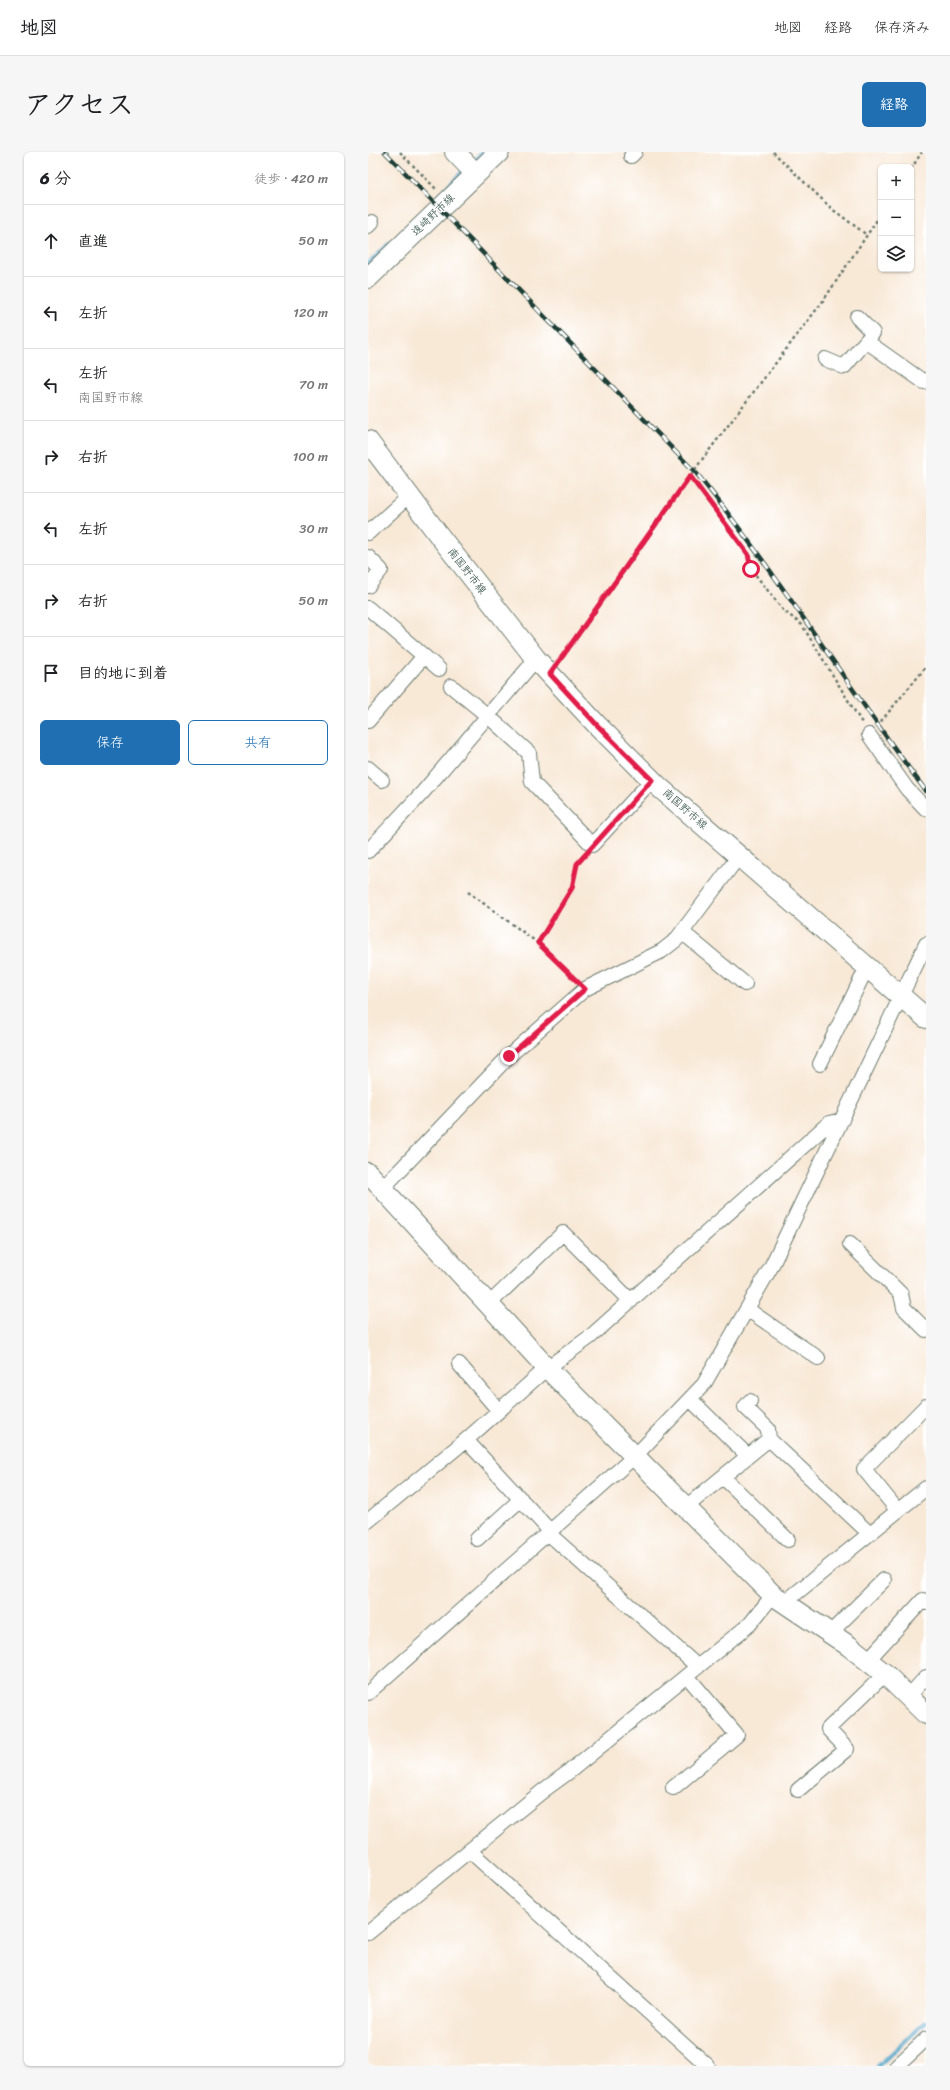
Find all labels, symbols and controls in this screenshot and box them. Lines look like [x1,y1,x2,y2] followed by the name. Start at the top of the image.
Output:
[20,11,58,44] text: 地図
[774,15,802,40] text: 地図
[824,15,852,40] text: 経路
[874,15,930,40] text: 保存済み
[24,80,134,129] text: アクセス
[862,82,926,127] button: 経路
[40,163,71,193] text: 6 分
[878,164,914,272] map controls
[878,164,914,200] button: +
[255,167,328,190] text: 徒歩 · 420 m
[407,189,459,241] street label: 遠崎野市線
[878,200,914,236] button: −
[78,228,108,254] text: 直進
[298,229,328,252] text: 50 m
[40,230,62,252] icon: ahead
[878,236,914,272] button: layers
[78,300,108,326] text: 左折
[293,301,328,324] text: 120 m
[40,302,62,324] icon: left
[78,360,108,386] text: 左折
[299,373,328,396] text: 70 m
[40,374,62,396] icon: left
[78,386,143,409] text: 南国野市線
[78,444,108,470] text: 右折
[293,445,328,468] text: 100 m
[40,446,62,468] icon: right
[78,516,108,542] text: 左折
[299,517,328,540] text: 30 m
[40,518,62,540] icon: left
[443,543,491,599] street label: 南国野市線
[742,560,760,578] route start
[78,588,108,614] text: 右折
[298,589,328,612] text: 50 m
[40,590,62,612] icon: right
[78,660,168,686] text: 目的地に到着
[40,662,62,684] icon: arrive
[40,720,180,765] button: 保存
[188,720,328,765] button: 共有
[658,784,712,834] street label: 南国野市線
[500,1047,518,1065] route end

